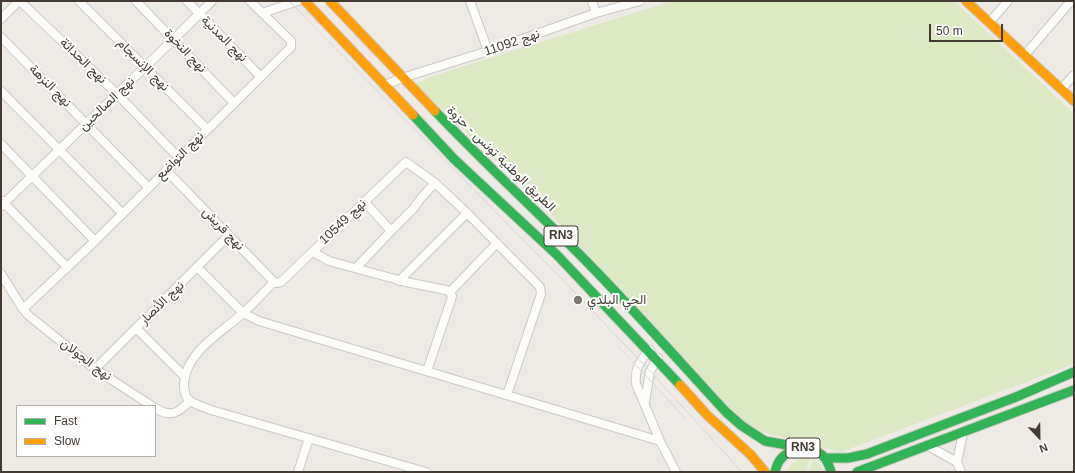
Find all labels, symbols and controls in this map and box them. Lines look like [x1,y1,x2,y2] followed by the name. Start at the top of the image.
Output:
[198,13,250,65] street label: نهج المدنية
[931,16,1005,42] scale bar
[936,24,963,38] text: 50 m
[160,26,210,76] street label: نهج النخوة
[482,26,542,60] street label: نهج 11092
[56,35,110,87] street label: نهج الحداثة
[114,36,172,94] street label: نهج الإنسجام
[26,62,74,110] street label: نهج النزهة
[76,74,138,134] street label: نهج الصالحين
[443,103,559,215] street label: الطريق الوطنية تونس - حزوة
[153,129,207,183] street label: نهج التواضع
[316,196,370,248] street label: نهج 10549
[199,204,247,254] street label: نهج قريش
[544,226,578,246] road number: RN3
[136,278,188,328] street label: نهج الأنصار
[587,292,646,308] place label: الحي البلدي
[572,294,584,306] marker: الحي البلدي
[57,336,115,384] street label: نهج الجولان
[16,405,156,457] legend
[54,414,77,428] text: Fast
[1019,417,1059,457] north arrow
[54,434,80,448] text: Slow
[786,438,820,458] road number: RN3
[1038,441,1049,455] text: N

